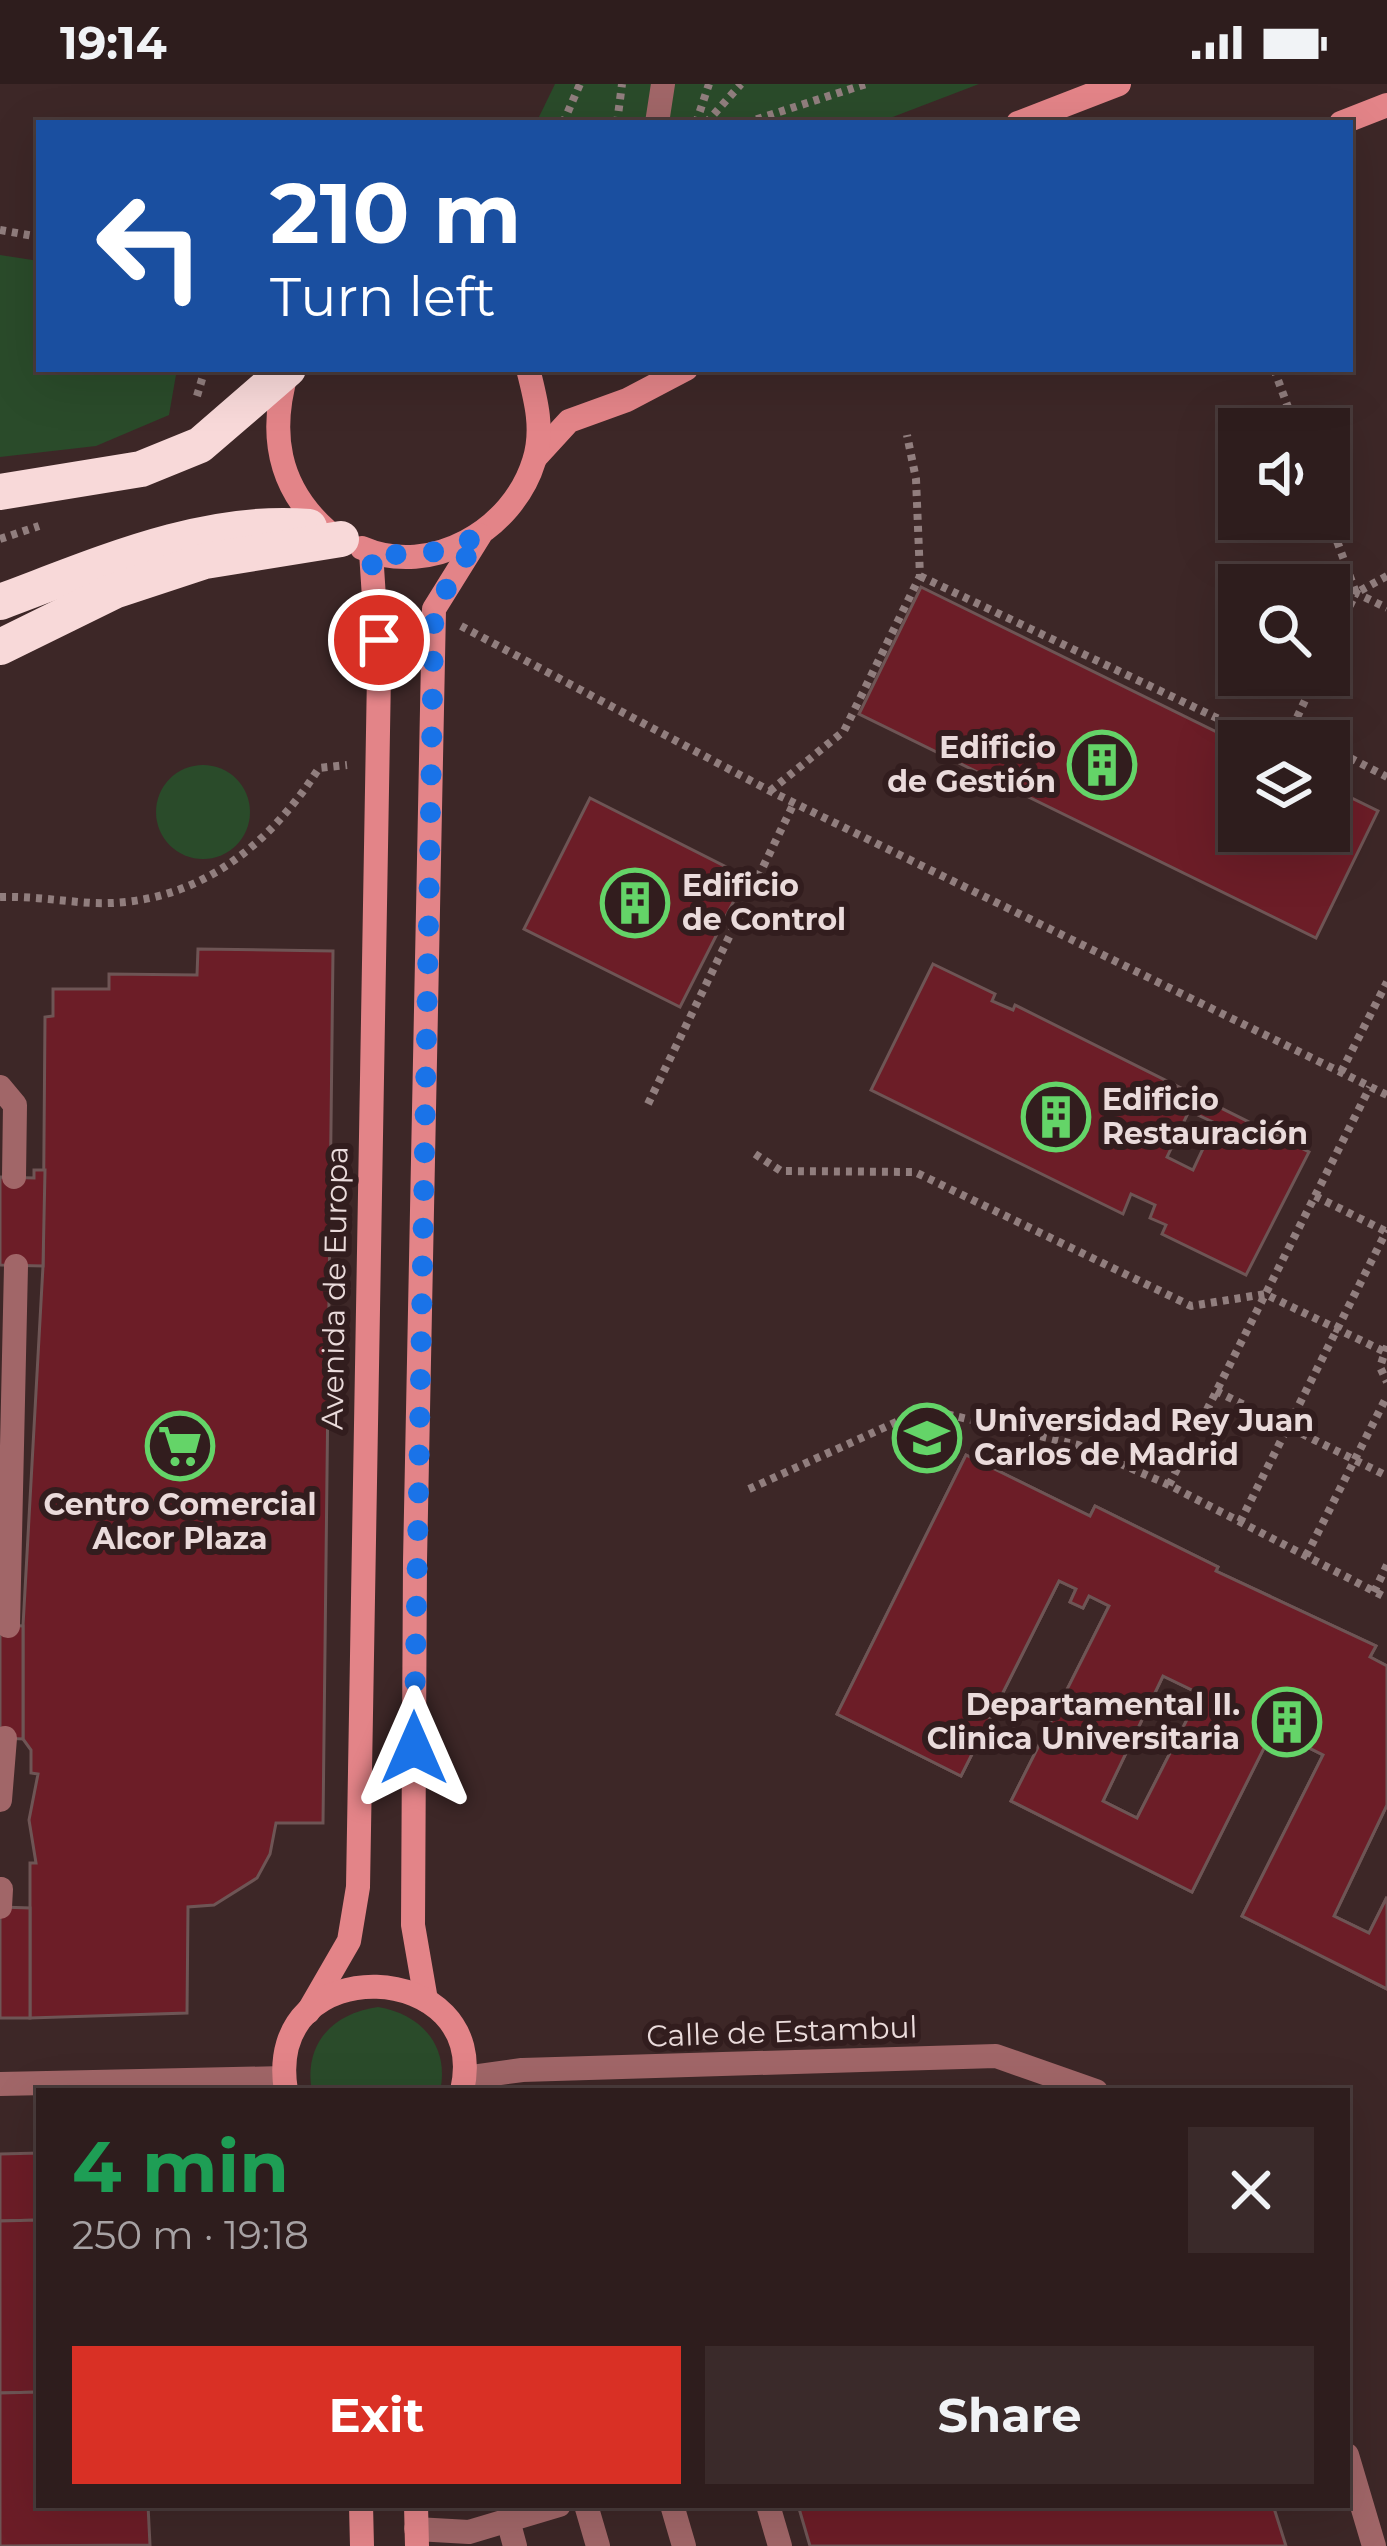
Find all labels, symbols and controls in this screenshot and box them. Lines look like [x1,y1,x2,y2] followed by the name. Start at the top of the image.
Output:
[60,15,167,70] text: 19:14
[270,162,521,264] text: 210 m
[72,168,228,324] icon: left
[270,264,496,330] text: Turn left
[1218,408,1350,852] map controls
[1218,408,1350,540] button: sound
[1218,564,1350,696] button: search
[328,589,430,691] pin
[346,607,412,673] icon: arrive
[1218,720,1350,852] button: layers
[887,729,1056,800] place label: Edificio de Gestión
[1067,730,1137,800] building icon: Edificio de Gestión
[682,867,846,938] place label: Edificio de Control
[600,868,670,938] building icon: Edificio de Control
[1102,1081,1308,1152] place label: Edificio Restauración
[1021,1082,1091,1152] building icon: Edificio Restauración
[314,1146,355,1430] street label: Avenida de Europa
[974,1402,1314,1473] place label: Universidad Rey Juan Carlos de Madrid
[892,1403,962,1473] school or university icon: Universidad Rey Juan Carlos de Madrid
[145,1411,215,1481] supermarket icon: Centro Comercial Alcor Plaza
[44,1486,316,1557] place label: Centro Comercial Alcor Plaza
[351,1685,477,1811] position arrow
[927,1686,1240,1757] place label: Departamental II. Clinica Universitaria
[1252,1687,1322,1757] building icon: Departamental II. Clinica Universitaria
[646,2008,918,2055] street label: Calle de Estambul
[72,2122,289,2210] text: 4 min
[1188,2127,1314,2253] button: close
[72,2211,309,2259] text: 250 m · 19:18
[72,2346,681,2484] button: Exit
[705,2346,1314,2484] button: Share

